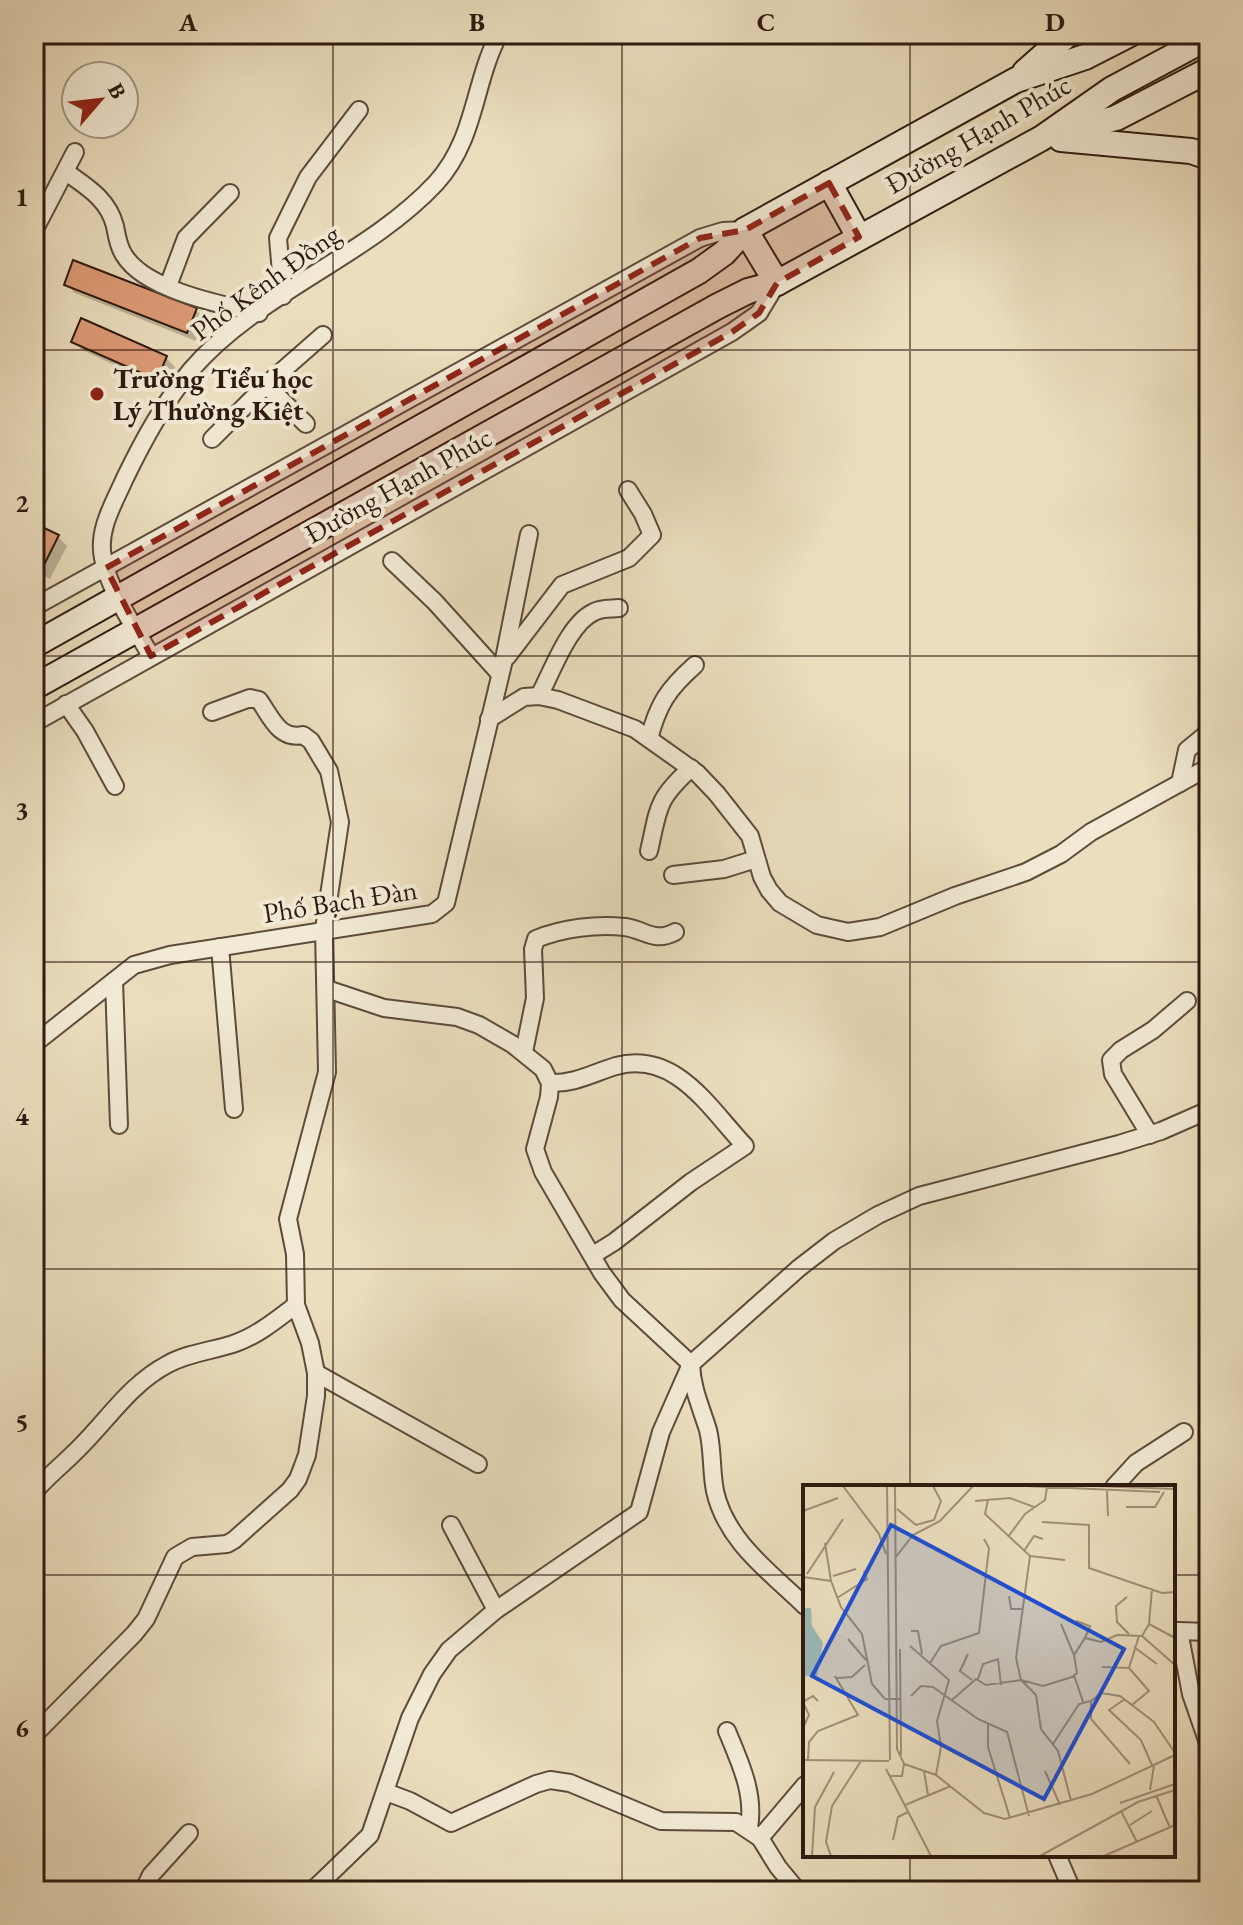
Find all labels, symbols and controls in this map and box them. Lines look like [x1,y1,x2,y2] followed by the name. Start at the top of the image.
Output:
[178,5,198,39] text: A
[469,5,485,39] text: B
[757,5,775,39] text: C
[1045,5,1065,39] text: D
[60,60,140,140] north arrow
[879,66,1077,202] street label: Đường Hạnh Phúc
[101,78,133,104] text: B
[15,180,29,214] text: 1
[183,215,347,348] street label: Phố Kênh Đồng
[113,360,313,428] place label: Trường Tiểu học Lý Thường Kiệt
[88,385,106,403] marker: Trường Tiểu học Lý Thường Kiệt
[298,419,498,551] street label: Đường Hạnh Phúc
[15,486,29,520] text: 2
[15,793,29,827] text: 3
[260,871,420,931] street label: Phố Bạch Đàn
[15,1099,29,1133] text: 4
[15,1405,29,1439] text: 5
[803,1485,1175,1857] inset map
[15,1711,29,1745] text: 6

